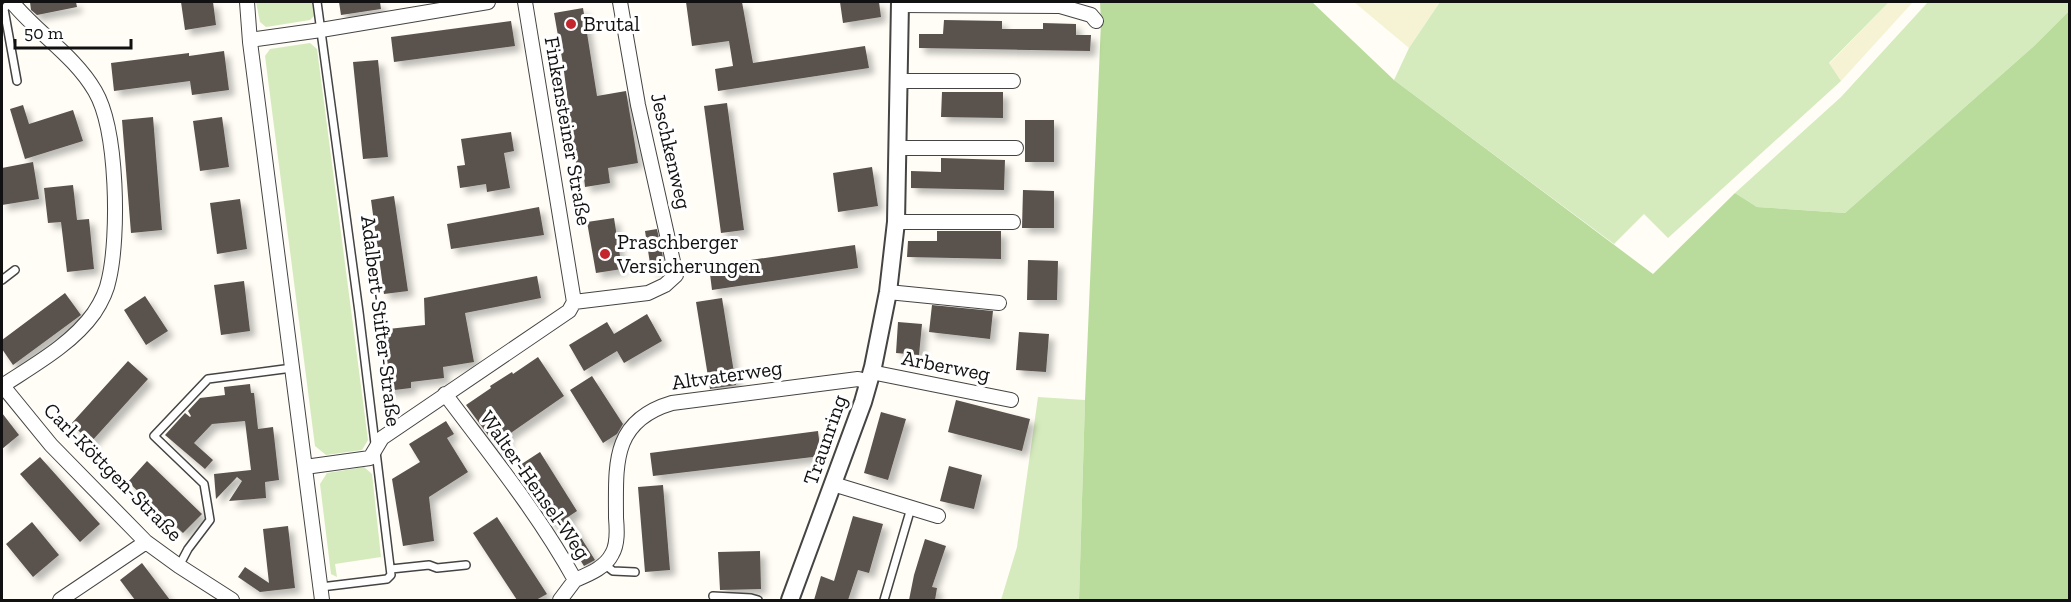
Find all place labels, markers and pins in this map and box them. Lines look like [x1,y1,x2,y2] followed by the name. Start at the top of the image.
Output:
[583,11,640,36] place label: Brutal
[564,17,578,31] marker: Brutal
[616,229,760,278] place label: Praschberger Versicherungen
[598,247,612,261] marker: Praschberger Versicherungen

